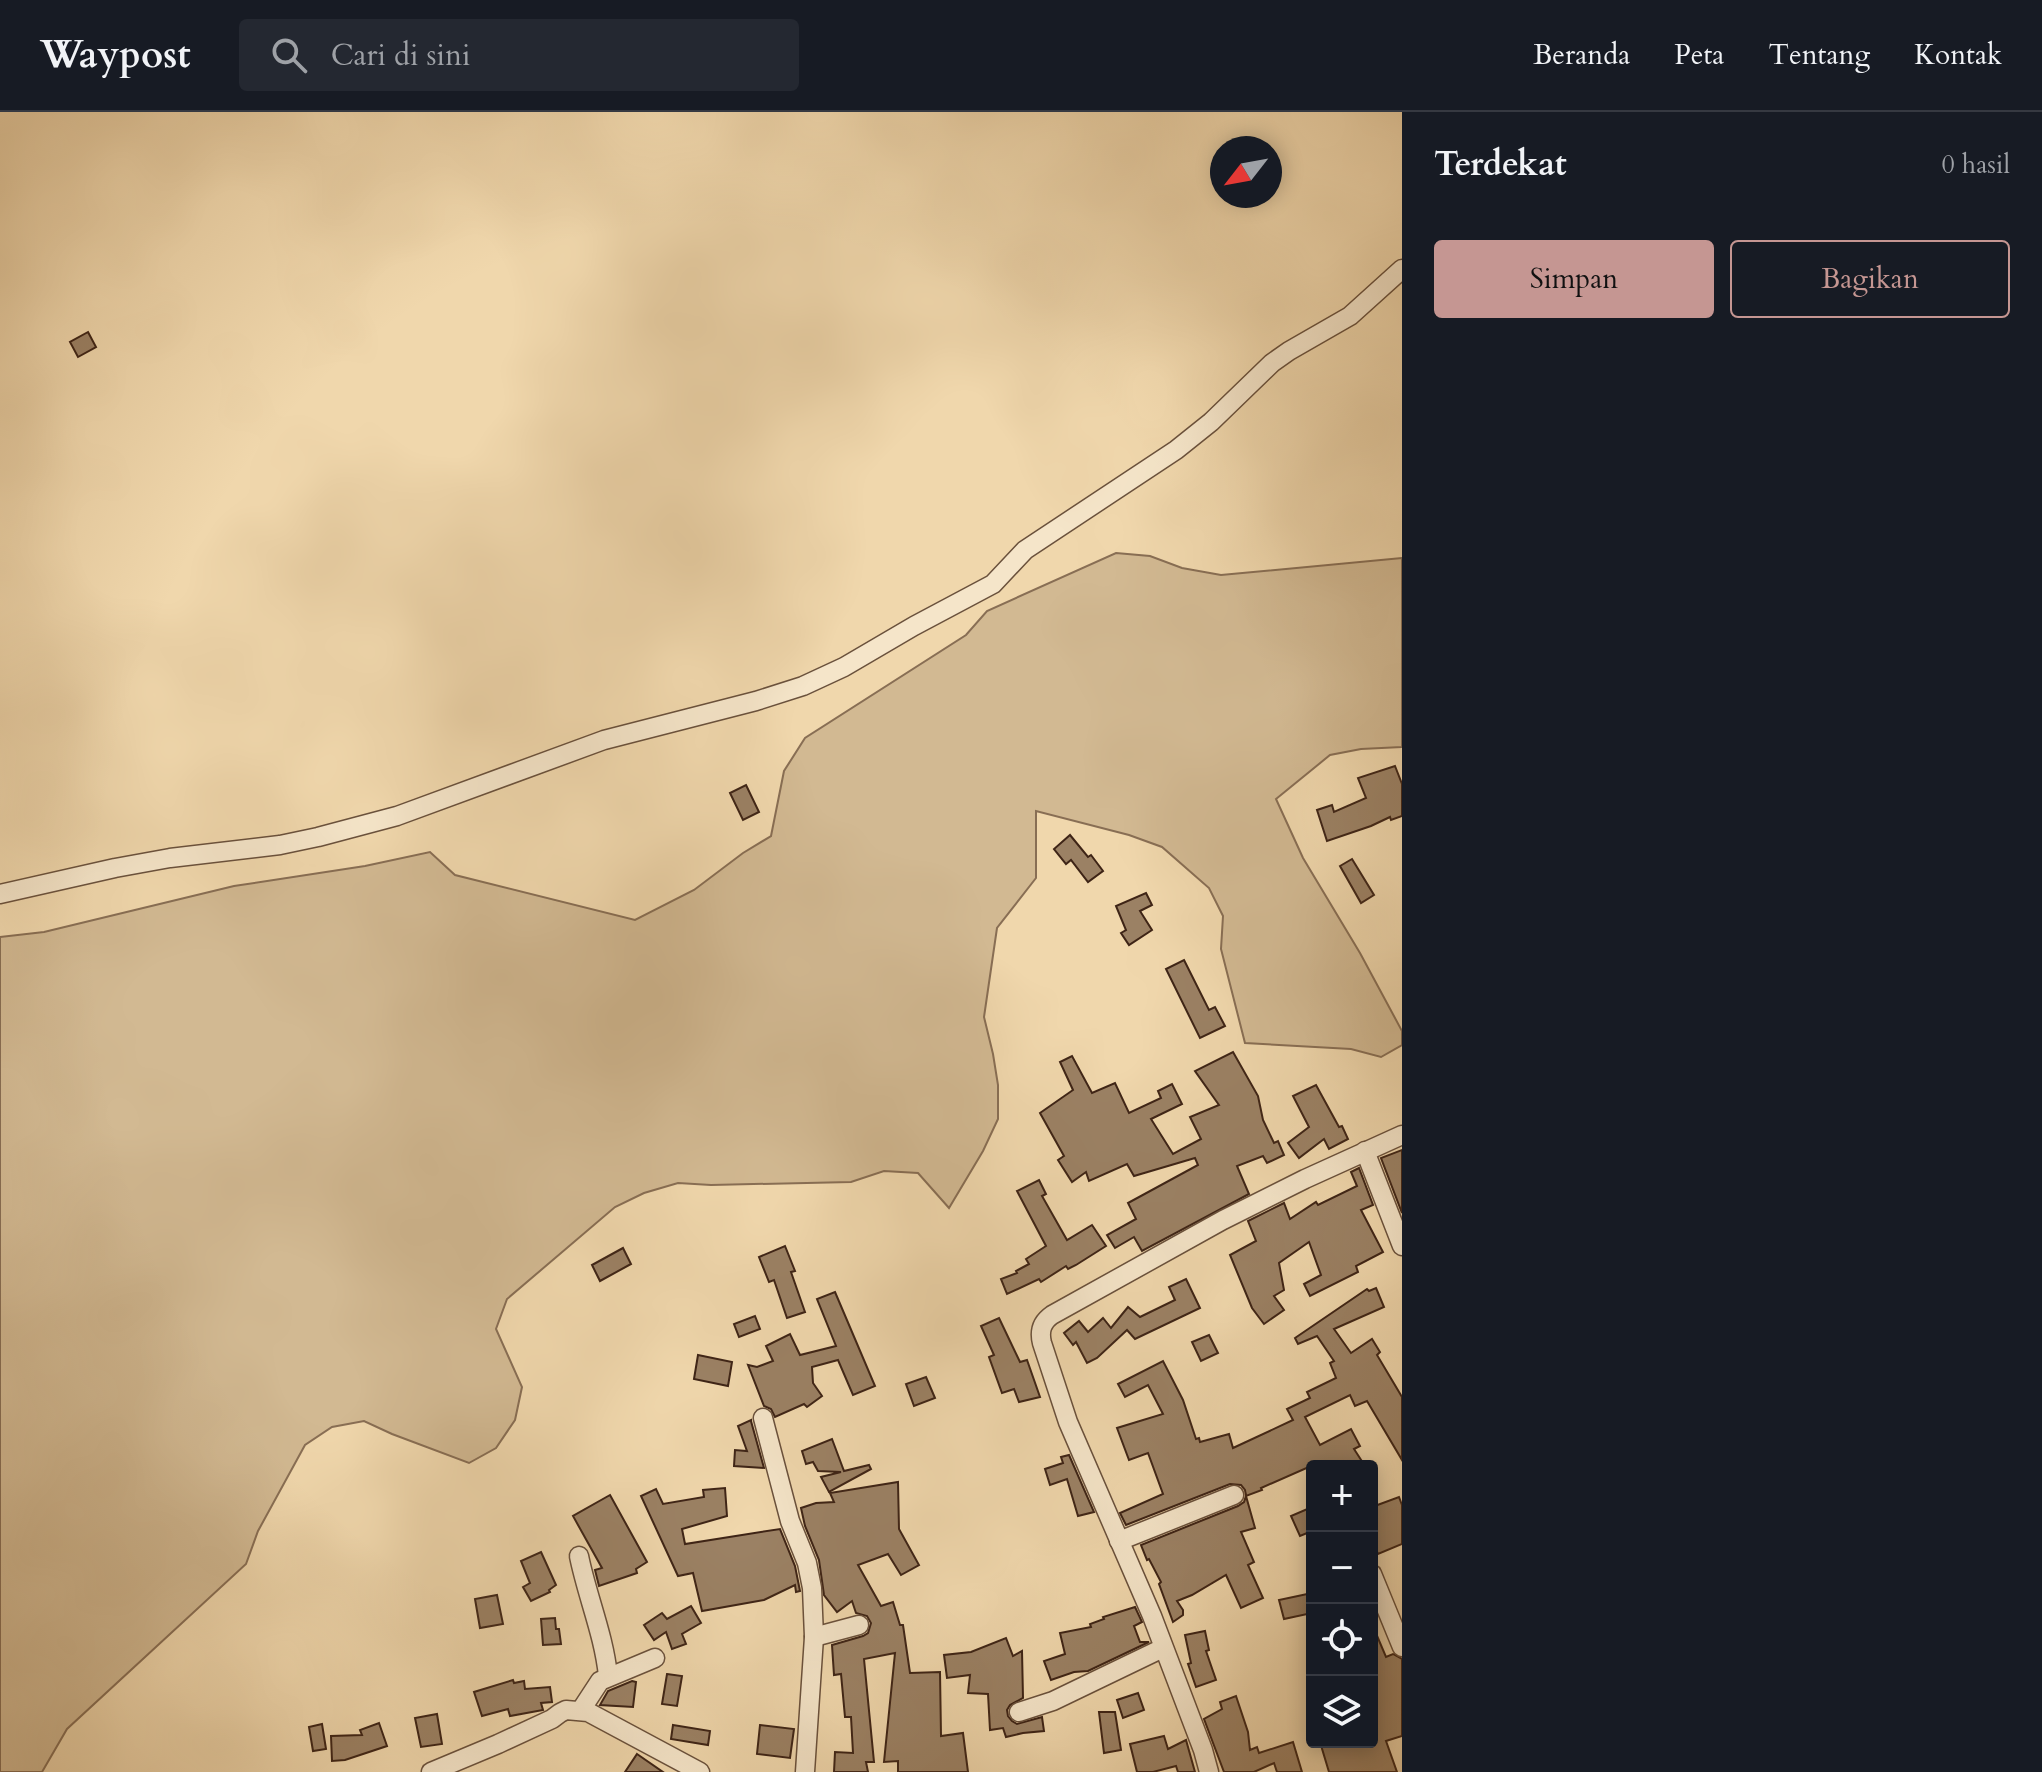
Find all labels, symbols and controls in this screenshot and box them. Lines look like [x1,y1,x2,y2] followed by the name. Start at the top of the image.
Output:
[239,19,799,91] search box
[40,29,191,81] text: Waypost
[267,33,311,77] icon: search
[331,35,470,76] text: Cari di sini
[1533,36,1630,74] text: Beranda
[1674,36,1724,74] text: Peta
[1768,36,1870,74] text: Tentang
[1914,36,2002,74] text: Kontak
[1210,136,1282,208] north arrow
[1434,141,1567,187] text: Terdekat
[1942,147,2010,182] text: 0 hasil
[1434,240,1714,318] button: Simpan
[1730,240,2010,318] button: Bagikan
[1306,1460,1378,1748] map controls
[1306,1460,1378,1532] button: +
[1306,1532,1378,1604] button: −
[1306,1604,1378,1676] button: locate
[1306,1676,1378,1748] button: layers

